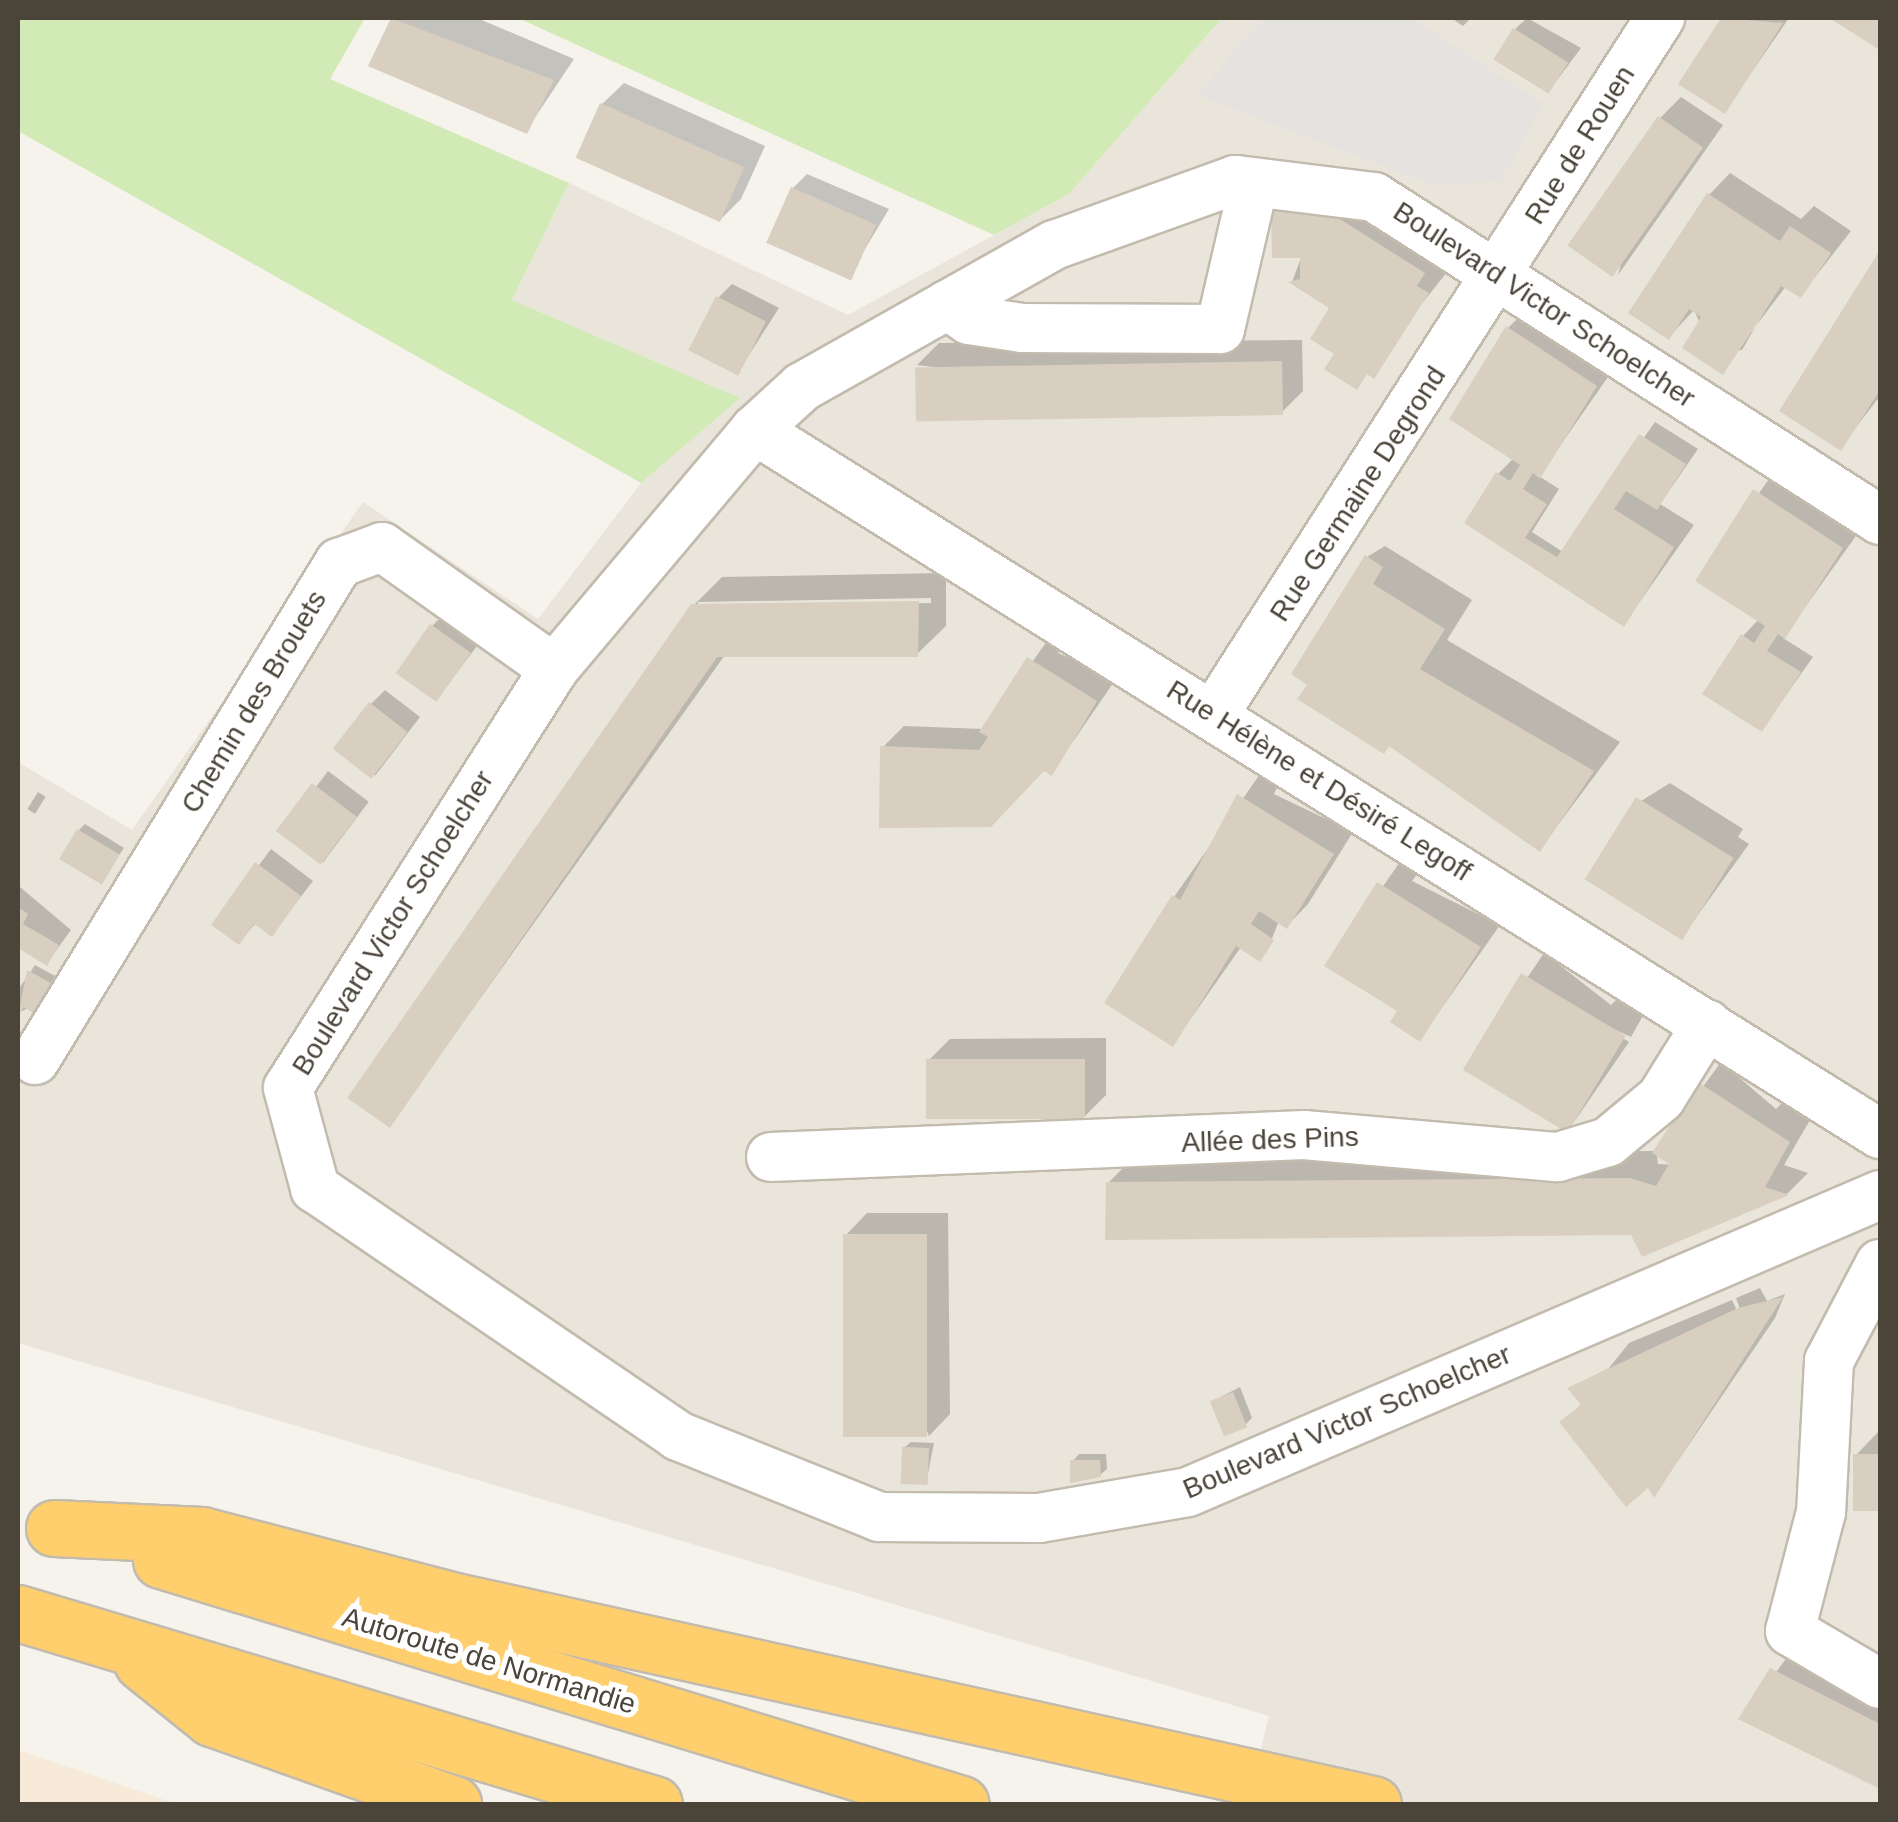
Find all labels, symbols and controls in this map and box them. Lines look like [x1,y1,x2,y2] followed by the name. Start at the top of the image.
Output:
[1518,60,1642,230] street label: Rue de Rouen
[1387,195,1701,415] street label: Boulevard Victor Schoelcher
[1263,360,1453,628] street label: Rue Germaine Degrond
[174,585,334,819] street label: Chemin des Brouets
[1160,673,1478,889] street label: Rue Hélène et Désiré Legoff
[285,765,501,1081] street label: Boulevard Victor Schoelcher
[1181,1120,1359,1160] street label: Allée des Pins
[1178,1338,1516,1506] street label: Boulevard Victor Schoelcher
[338,1600,640,1722] street label: Autoroute de Normandie

